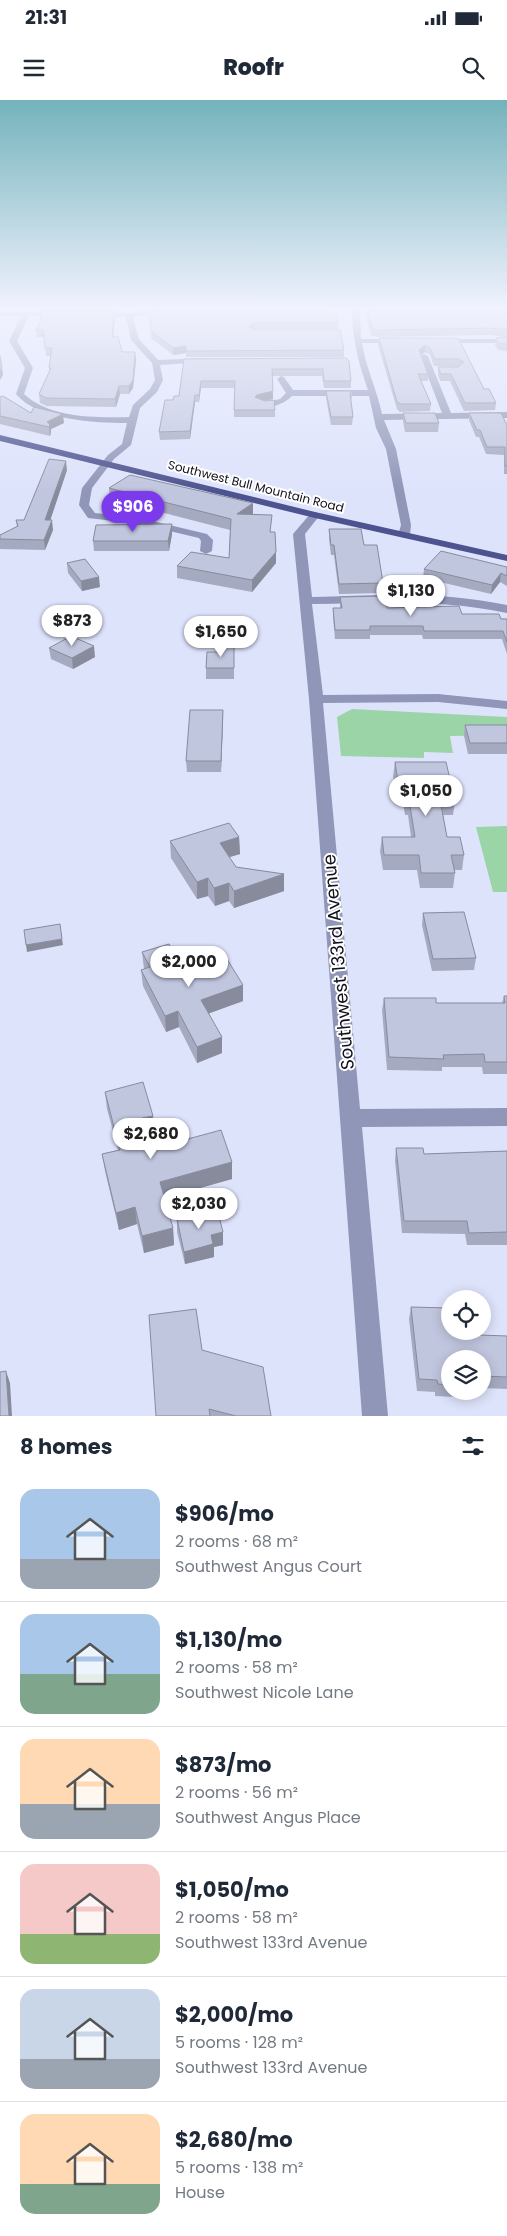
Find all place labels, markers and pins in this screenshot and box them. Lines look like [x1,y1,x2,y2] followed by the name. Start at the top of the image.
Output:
[103,490,163,533] pin: $906
[370,574,452,617] pin: $1,130
[42,604,102,647] pin: $873
[180,616,262,658] pin: $1,650
[385,774,467,817] pin: $1,050
[148,946,230,988] pin: $2,000
[110,1118,192,1160] pin: $2,680
[158,1188,240,1230] pin: $2,030

